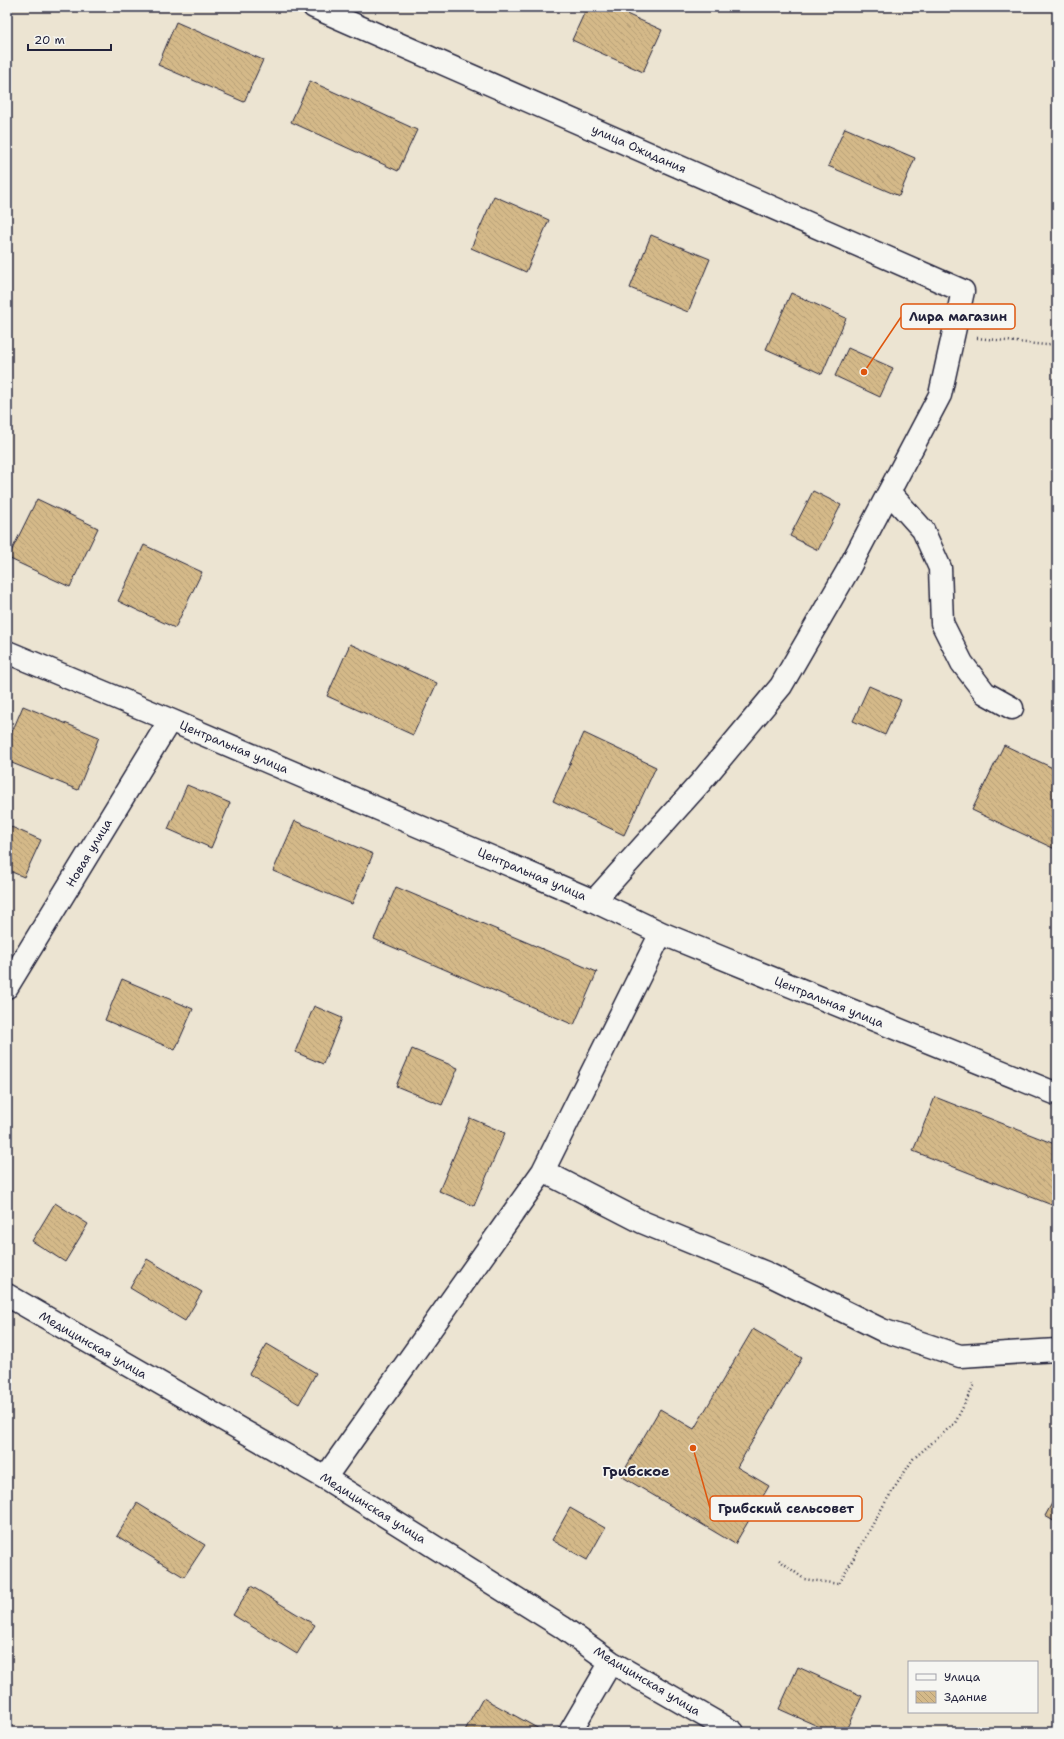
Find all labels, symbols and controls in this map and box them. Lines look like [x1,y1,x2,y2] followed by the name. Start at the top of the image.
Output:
[28,26,111,52] scale bar
[34,32,65,48] text: 20 m
[589,121,689,177] street label: улица Ожидания
[901,304,1015,329] callout: Лира магазин
[909,308,1007,325] text: Лира магазин
[177,717,291,777] street label: Центральная улица
[62,816,116,890] street label: Новая улица
[475,844,589,904] street label: Центральная улица
[772,973,887,1031] street label: Центральная улица
[36,1308,150,1383] street label: Медицинская улица
[603,1462,669,1480] district label: Грибское
[317,1469,429,1547] street label: Медицинская улица
[710,1496,862,1521] callout: Грибский сельсовет
[718,1500,854,1517] text: Грибский сельсовет
[591,1643,704,1720] street label: Медицинская улица
[908,1661,1038,1713] legend
[944,1669,981,1685] text: Улица
[944,1689,988,1705] text: Здание

